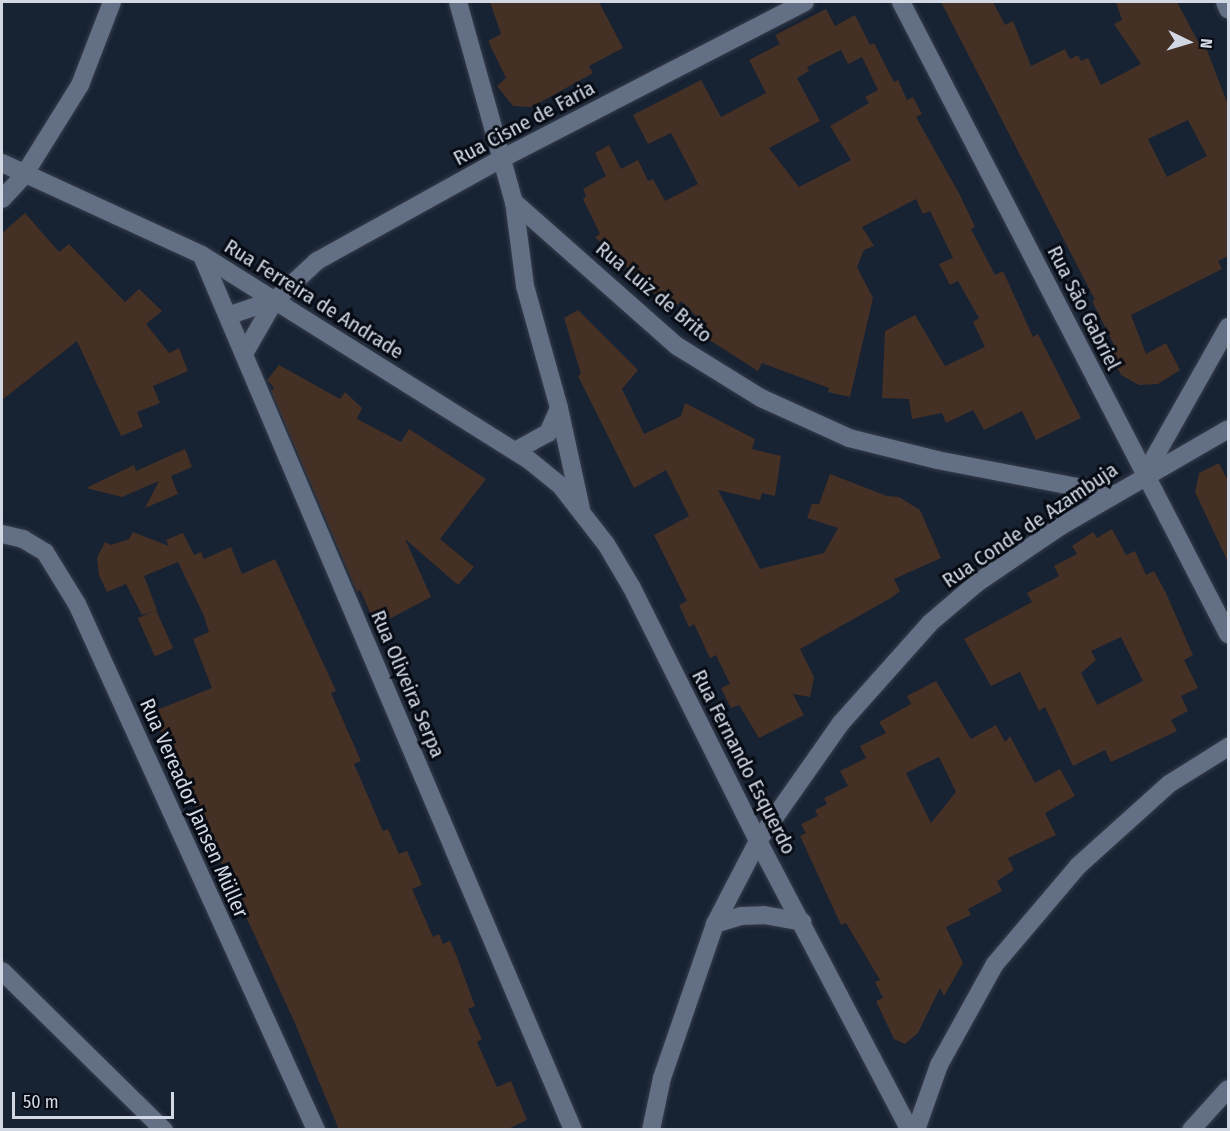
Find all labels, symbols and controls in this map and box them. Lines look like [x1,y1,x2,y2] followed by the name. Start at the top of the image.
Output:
[1158,12,1218,72] north arrow
[1197,38,1216,49] text: N
[449,75,599,171] street label: Rua Cisne de Faria
[220,234,408,364] street label: Rua Ferreira de Andrade
[591,236,717,348] street label: Rua Luiz de Brito
[1042,242,1126,374] street label: Rua São Gabriel
[937,457,1123,593] street label: Rua Conde de Azambuja
[366,606,450,762] street label: Rua Oliveira Serpa
[687,665,801,859] street label: Rua Fernando Esquerdo
[134,695,254,921] street label: Rua Vereador Jansen Müller
[15,1080,177,1118] scale bar
[23,1091,59,1113] text: 50 m

